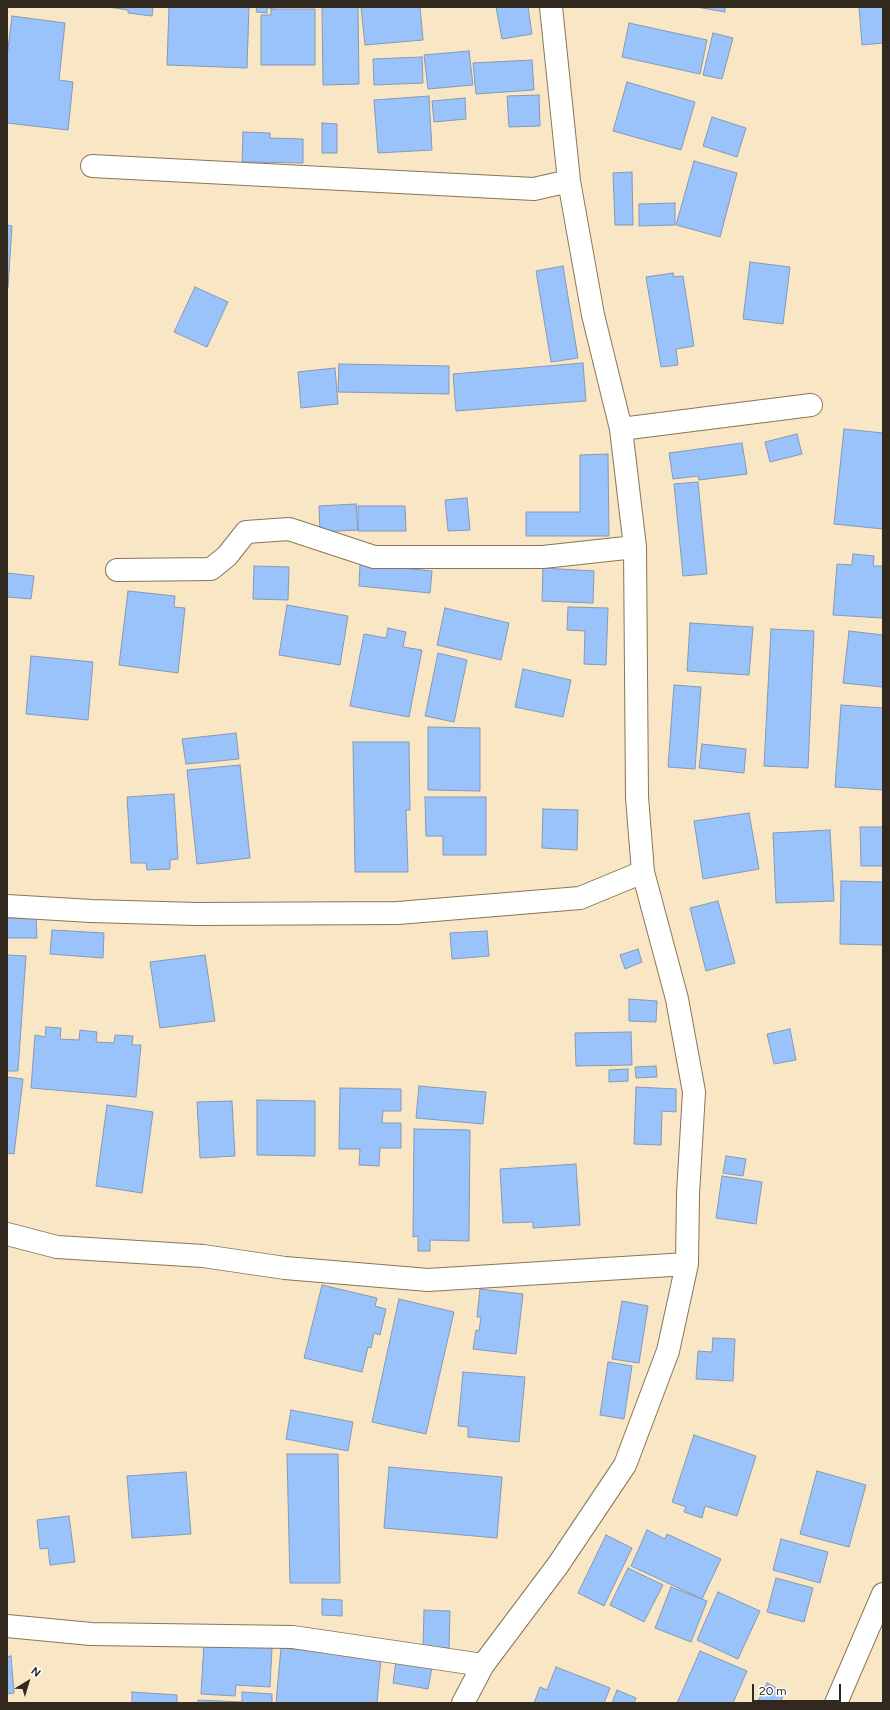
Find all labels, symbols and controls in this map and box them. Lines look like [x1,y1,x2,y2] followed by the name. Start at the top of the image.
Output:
[8,1662,48,1702] north arrow
[28,1664,43,1680] text: N
[754,1676,843,1702] scale bar
[759,1684,787,1698] text: 20 m

